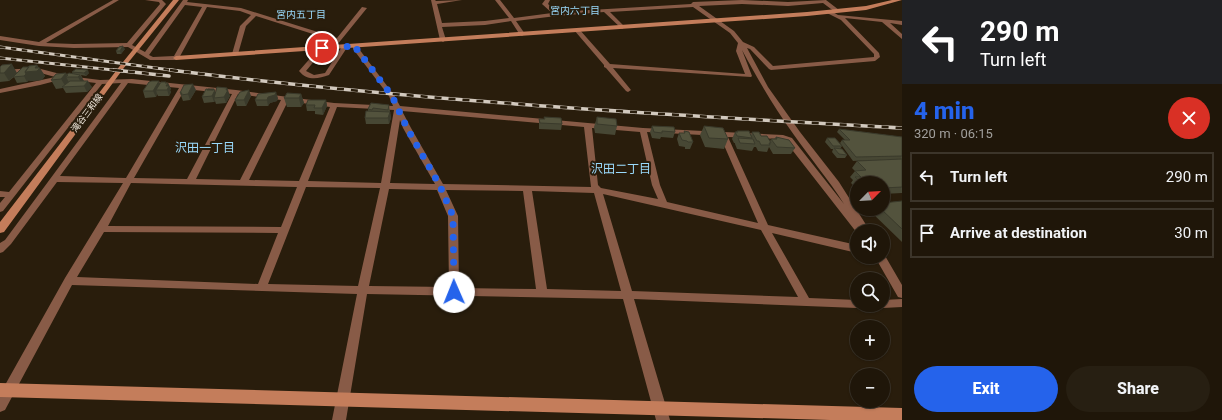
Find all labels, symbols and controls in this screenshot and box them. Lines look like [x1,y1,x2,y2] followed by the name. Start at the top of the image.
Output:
[550,5,600,16] district label: 宮内六丁目
[276,9,326,20] district label: 宮内五丁目
[980,15,1059,48] text: 290 m
[914,16,966,68] icon: left
[305,31,339,65] pin
[311,37,333,59] icon: arrive
[980,49,1046,70] text: Turn left
[69,91,105,134] street label: 滝谷三和線
[914,97,975,125] text: 4 min
[1168,97,1210,139] button: close
[914,126,993,141] text: 320 m · 06:15
[175,141,235,155] district label: 沢田一丁目
[591,162,651,176] district label: 沢田二丁目
[916,166,938,188] icon: left
[950,168,1007,186] text: Turn left
[1166,168,1208,186] text: 290 m
[850,176,890,216] north arrow
[850,176,890,408] map controls
[916,222,938,244] icon: arrive
[850,224,890,264] button: sound
[950,224,1087,242] text: Arrive at destination
[1174,224,1208,242] text: 30 m
[433,271,475,313] position arrow
[850,272,890,312] button: search
[850,320,890,360] button: +
[914,366,1058,412] button: Exit
[1066,366,1210,412] button: Share
[850,368,890,408] button: −

